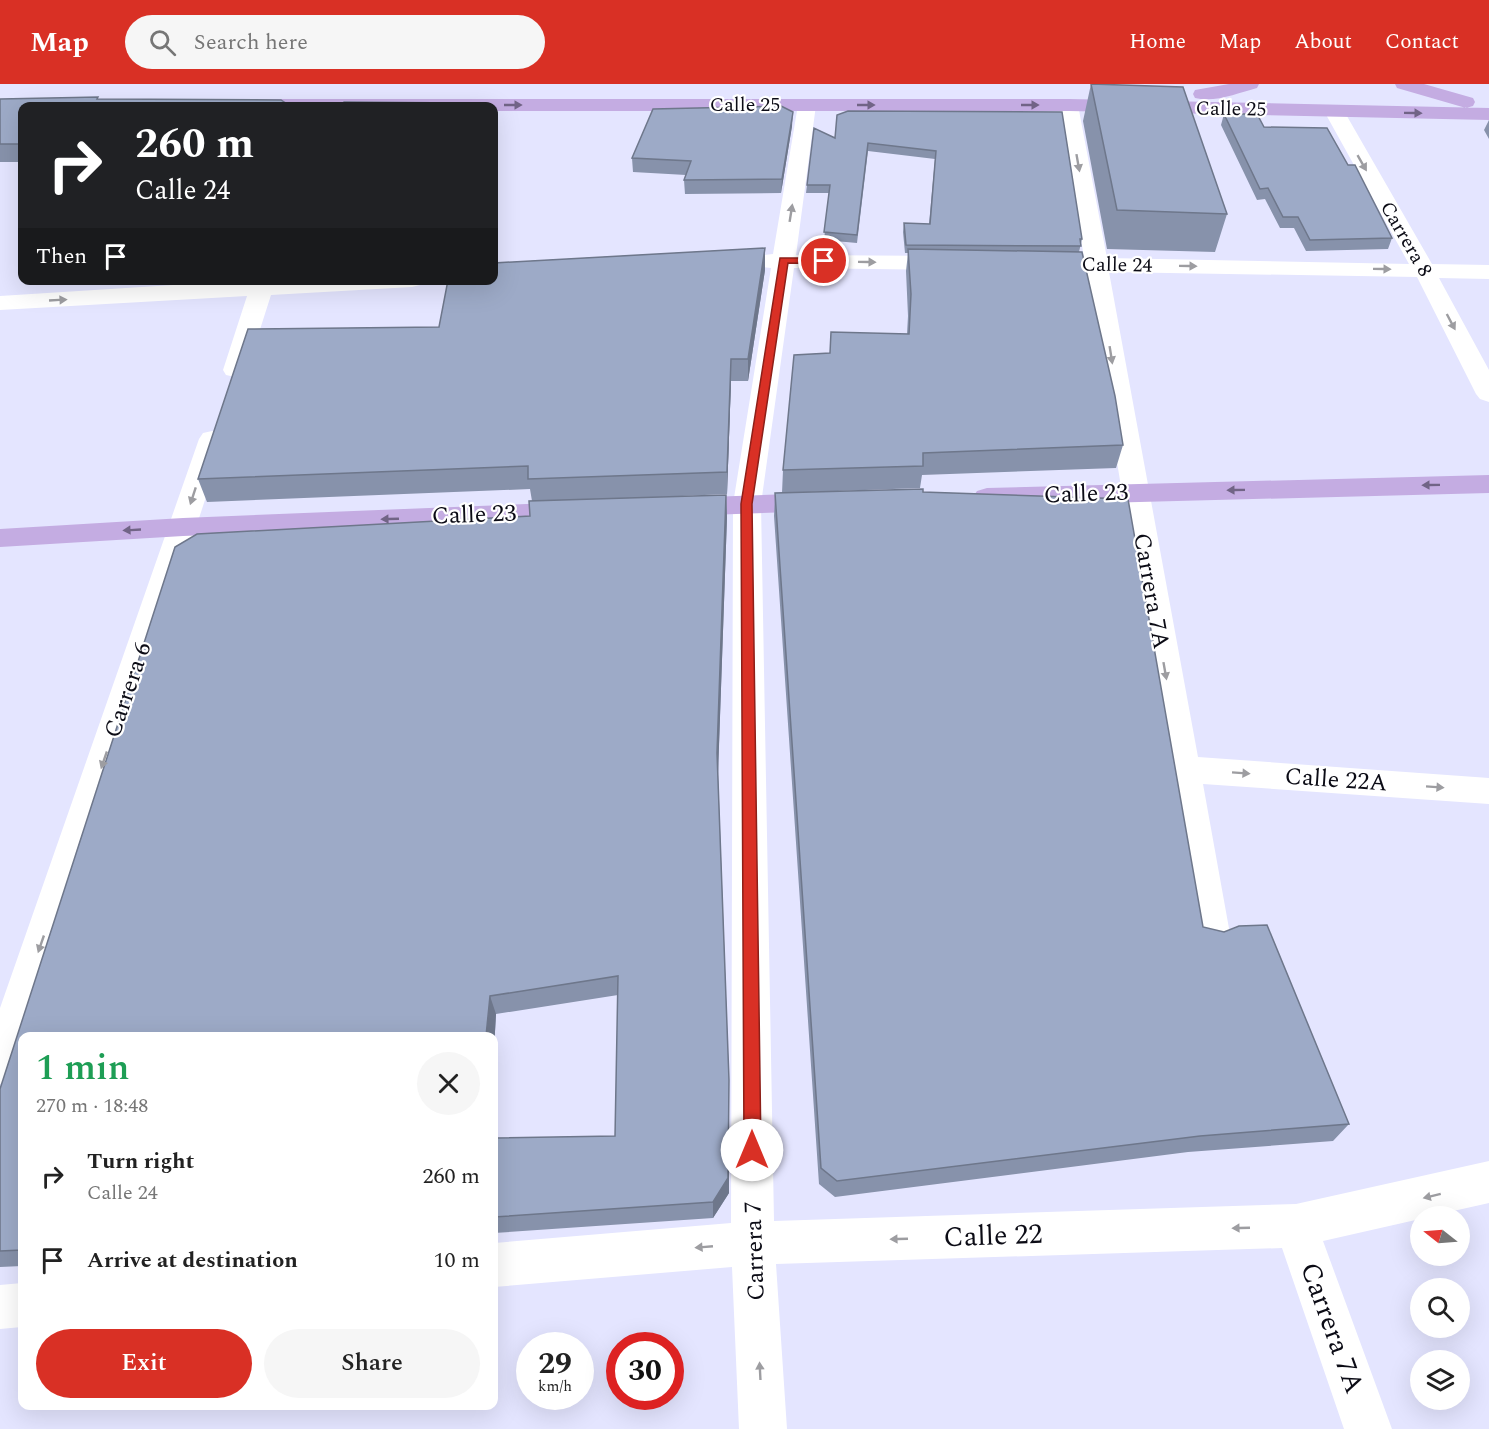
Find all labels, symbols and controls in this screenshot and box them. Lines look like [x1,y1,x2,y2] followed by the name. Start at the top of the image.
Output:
[125,15,545,69] search box
[30,21,89,64] text: Map
[146,26,179,59] icon: search
[194,26,308,59] text: Search here
[1129,26,1186,58] text: Home
[1219,26,1261,58] text: Map
[1294,26,1352,58] text: About
[1385,26,1459,58] text: Contact
[710,90,780,120] street label: Calle 25
[1195,93,1267,125] street label: Calle 25
[503,100,522,110] one-way arrow
[856,100,875,110] one-way arrow
[1020,100,1039,110] one-way arrow
[1404,108,1423,118] one-way arrow
[135,113,254,176] text: 260 m
[36,126,114,204] icon: right
[1074,153,1083,172] one-way arrow
[1357,154,1367,171] one-way arrow
[135,170,230,212] text: Calle 24
[1372,196,1440,282] street label: Carrera 8
[786,203,795,222] one-way arrow
[798,235,849,286] pin
[36,240,87,273] text: Then
[99,240,132,273] icon: arrive
[807,244,840,277] icon: arrive
[1081,249,1153,281] street label: Calle 24
[857,257,876,266] one-way arrow
[1178,261,1197,271] one-way arrow
[1373,264,1392,274] one-way arrow
[49,295,68,304] one-way arrow
[1446,314,1456,331] one-way arrow
[1107,346,1116,365] one-way arrow
[1043,475,1129,513] street label: Calle 23
[1421,480,1440,490] one-way arrow
[1226,485,1245,495] one-way arrow
[188,487,198,505] one-way arrow
[431,496,517,534] street label: Calle 23
[381,514,400,523] one-way arrow
[123,526,142,535] one-way arrow
[1123,530,1179,652] street label: Carrera 7A
[95,637,161,743] street label: Carrera 6
[1161,662,1170,681] one-way arrow
[99,751,108,769] one-way arrow
[1283,758,1389,802] street label: Calle 22A
[1231,768,1250,778] one-way arrow
[1426,782,1445,792] one-way arrow
[36,936,46,954] one-way arrow
[36,1041,129,1096] text: 1 min
[417,1052,480,1115] button: close
[36,1091,148,1121] text: 270 m · 18:48
[720,1118,784,1182] position arrow
[87,1145,194,1178] text: Turn right
[36,1160,69,1193] icon: right
[423,1160,480,1193] text: 260 m
[87,1178,158,1208] text: Calle 24
[1423,1191,1441,1201] one-way arrow
[735,1201,775,1301] street label: Carrera 7
[1410,1206,1470,1266] north arrow
[1410,1206,1470,1410] map controls
[943,1213,1043,1259] street label: Calle 22
[1231,1223,1250,1233] one-way arrow
[889,1234,908,1243] one-way arrow
[694,1242,713,1252] one-way arrow
[36,1244,69,1277] icon: arrive
[87,1244,298,1277] text: Arrive at destination
[434,1244,480,1277] text: 10 m
[1288,1256,1376,1400] street label: Carrera 7A
[1410,1278,1470,1338] button: search
[36,1329,252,1398] button: Exit
[264,1329,480,1398] button: Share
[606,1332,684,1410] speed limit sign: 30
[538,1341,572,1387] text: 29
[1410,1350,1470,1410] button: layers
[755,1361,765,1380] one-way arrow
[538,1375,572,1398] text: km/h

